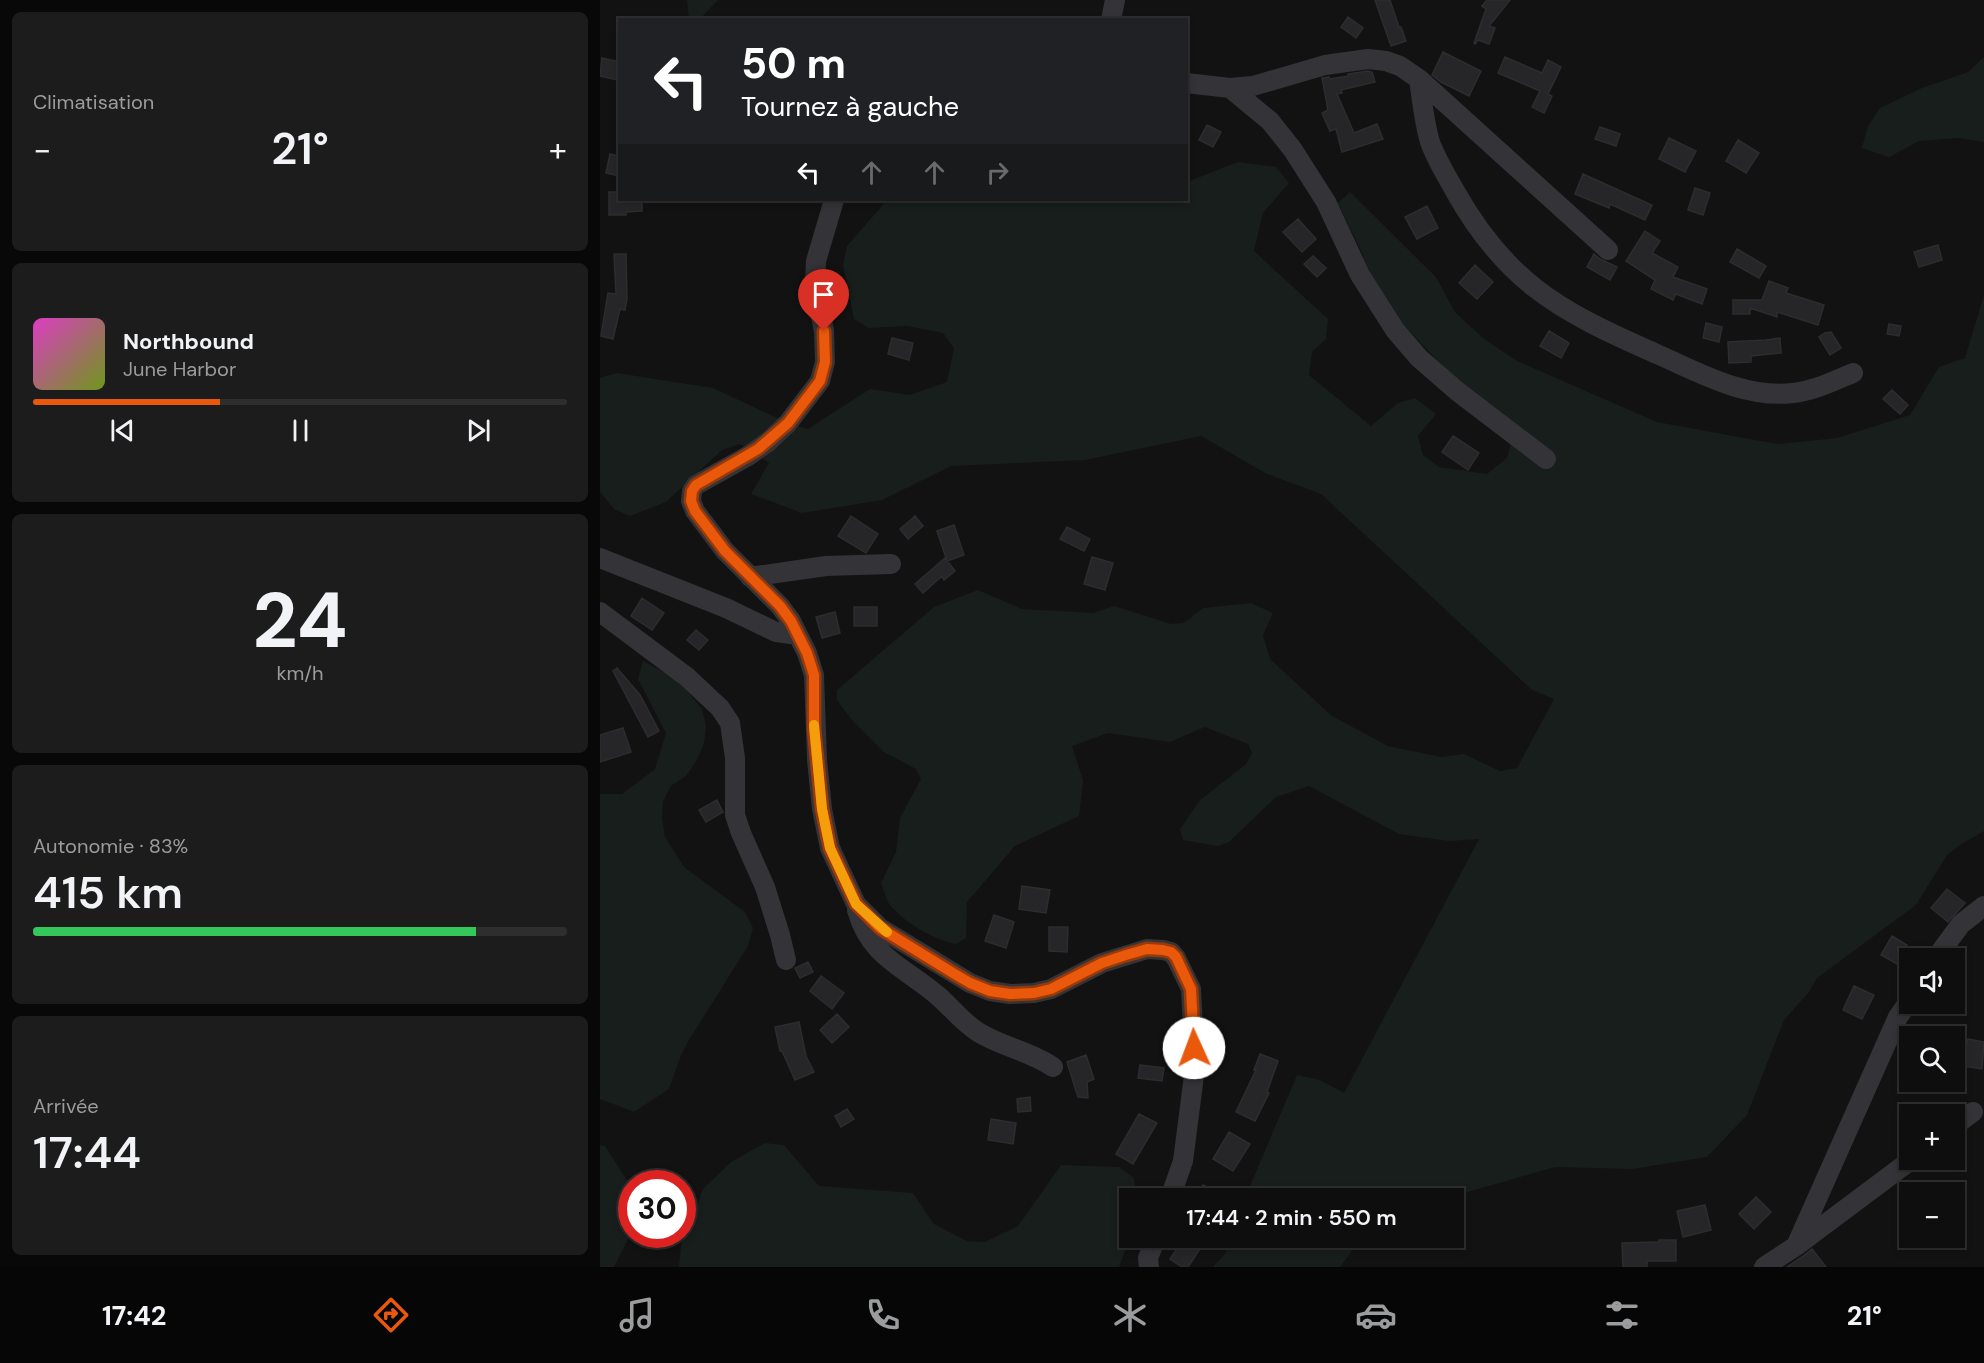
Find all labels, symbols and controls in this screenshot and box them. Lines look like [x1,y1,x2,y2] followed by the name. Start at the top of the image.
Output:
[741,36,846,91] text: 50 m
[642,42,720,120] icon: left
[33,89,154,115] text: Climatisation
[741,89,959,124] text: Tournez à gauche
[271,119,329,178] text: 21°
[33,128,51,171] text: −
[549,128,567,171] text: +
[792,156,825,189] icon: left
[855,156,888,189] icon: ahead
[918,156,951,189] icon: ahead
[981,156,1014,189] icon: right
[798,269,849,331] pin
[807,278,840,311] icon: arrive
[123,327,254,356] text: Northbound
[123,356,236,382] text: June Harbor
[106,414,139,447] icon: previous
[284,414,317,447] icon: pause
[462,414,495,447] icon: next
[252,570,348,671] text: 24
[276,660,324,686] text: km/h
[33,833,188,859] text: Autonomie · 83%
[33,863,183,922] text: 415 km
[1899,948,1965,1248] map controls
[1899,948,1965,1014] button: sound
[1162,1016,1226,1080] position arrow
[1899,1026,1965,1092] button: search
[33,1093,99,1119] text: Arrivée
[1899,1104,1965,1170] button: +
[33,1123,141,1182] text: 17:44
[618,1170,696,1248] speed limit sign: 30
[1899,1182,1965,1248] button: −
[1186,1203,1397,1232] text: 17:44 · 2 min · 550 m
[370,1294,412,1336] icon: directions
[616,1294,658,1336] icon: music
[862,1294,904,1336] icon: phone
[1109,1294,1151,1336] icon: climate
[1355,1294,1397,1336] icon: car
[1601,1294,1643,1336] icon: filters
[102,1298,166,1333] text: 17:42
[1847,1298,1882,1333] text: 21°

